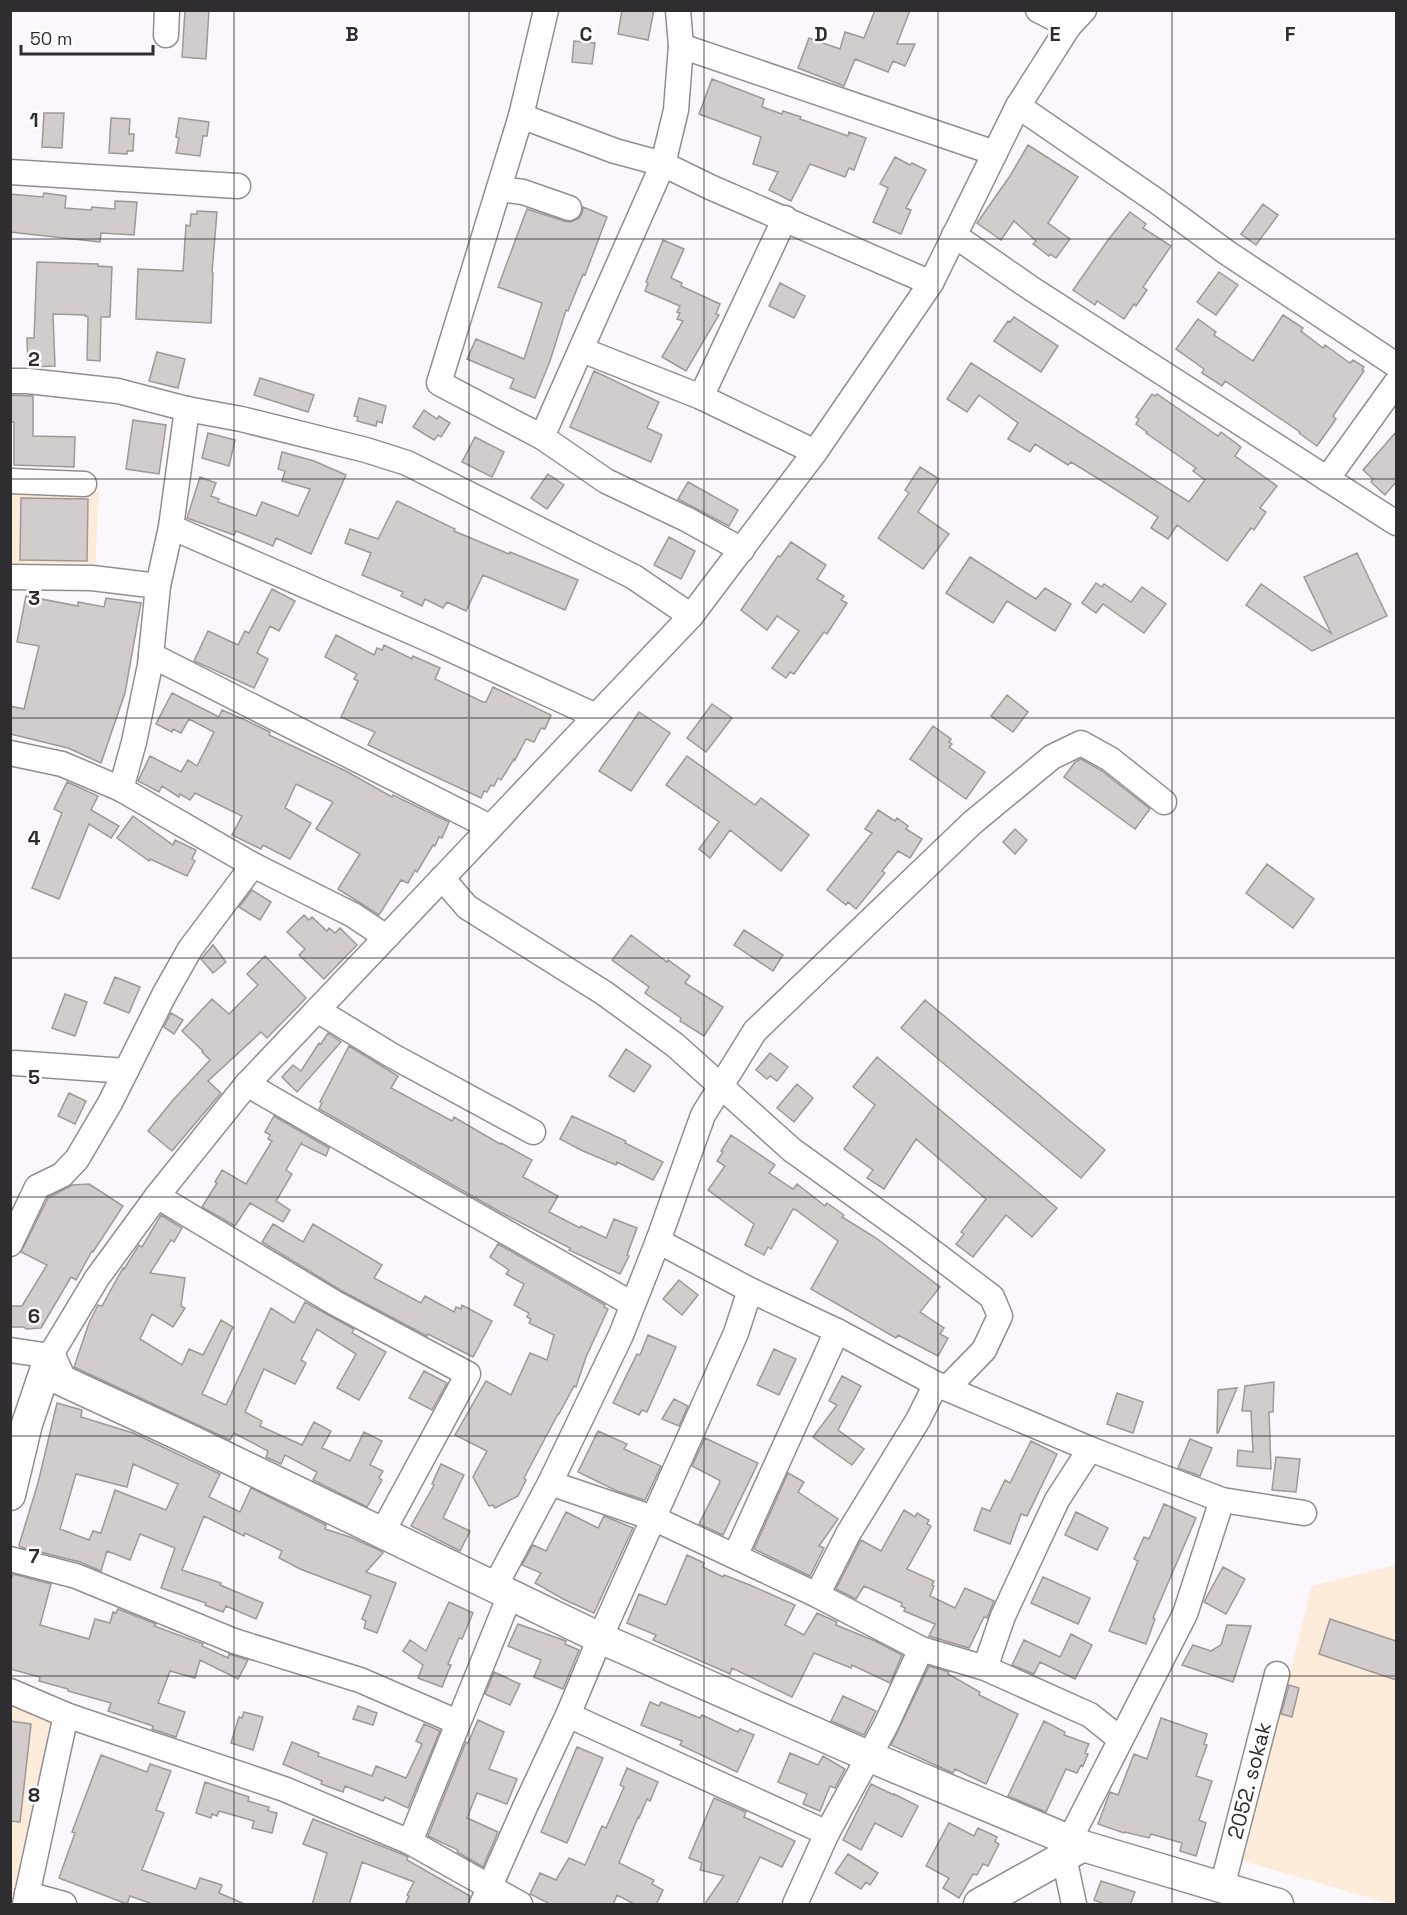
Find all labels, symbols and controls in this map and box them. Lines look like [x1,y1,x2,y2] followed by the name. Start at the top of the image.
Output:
[21,18,153,56] scale bar
[345,21,359,47] text: B
[580,21,593,47] text: C
[814,21,828,47] text: D
[1049,21,1061,47] text: E
[1285,21,1296,47] text: F
[30,27,72,50] text: 50 m
[29,107,39,133] text: 1
[28,346,40,372] text: 2
[28,585,40,611] text: 3
[28,825,41,851] text: 4
[28,1064,40,1090] text: 5
[28,1303,40,1329] text: 6
[28,1543,40,1569] text: 7
[1221,1719,1277,1842] street label: 2052. sokak
[28,1782,40,1808] text: 8

